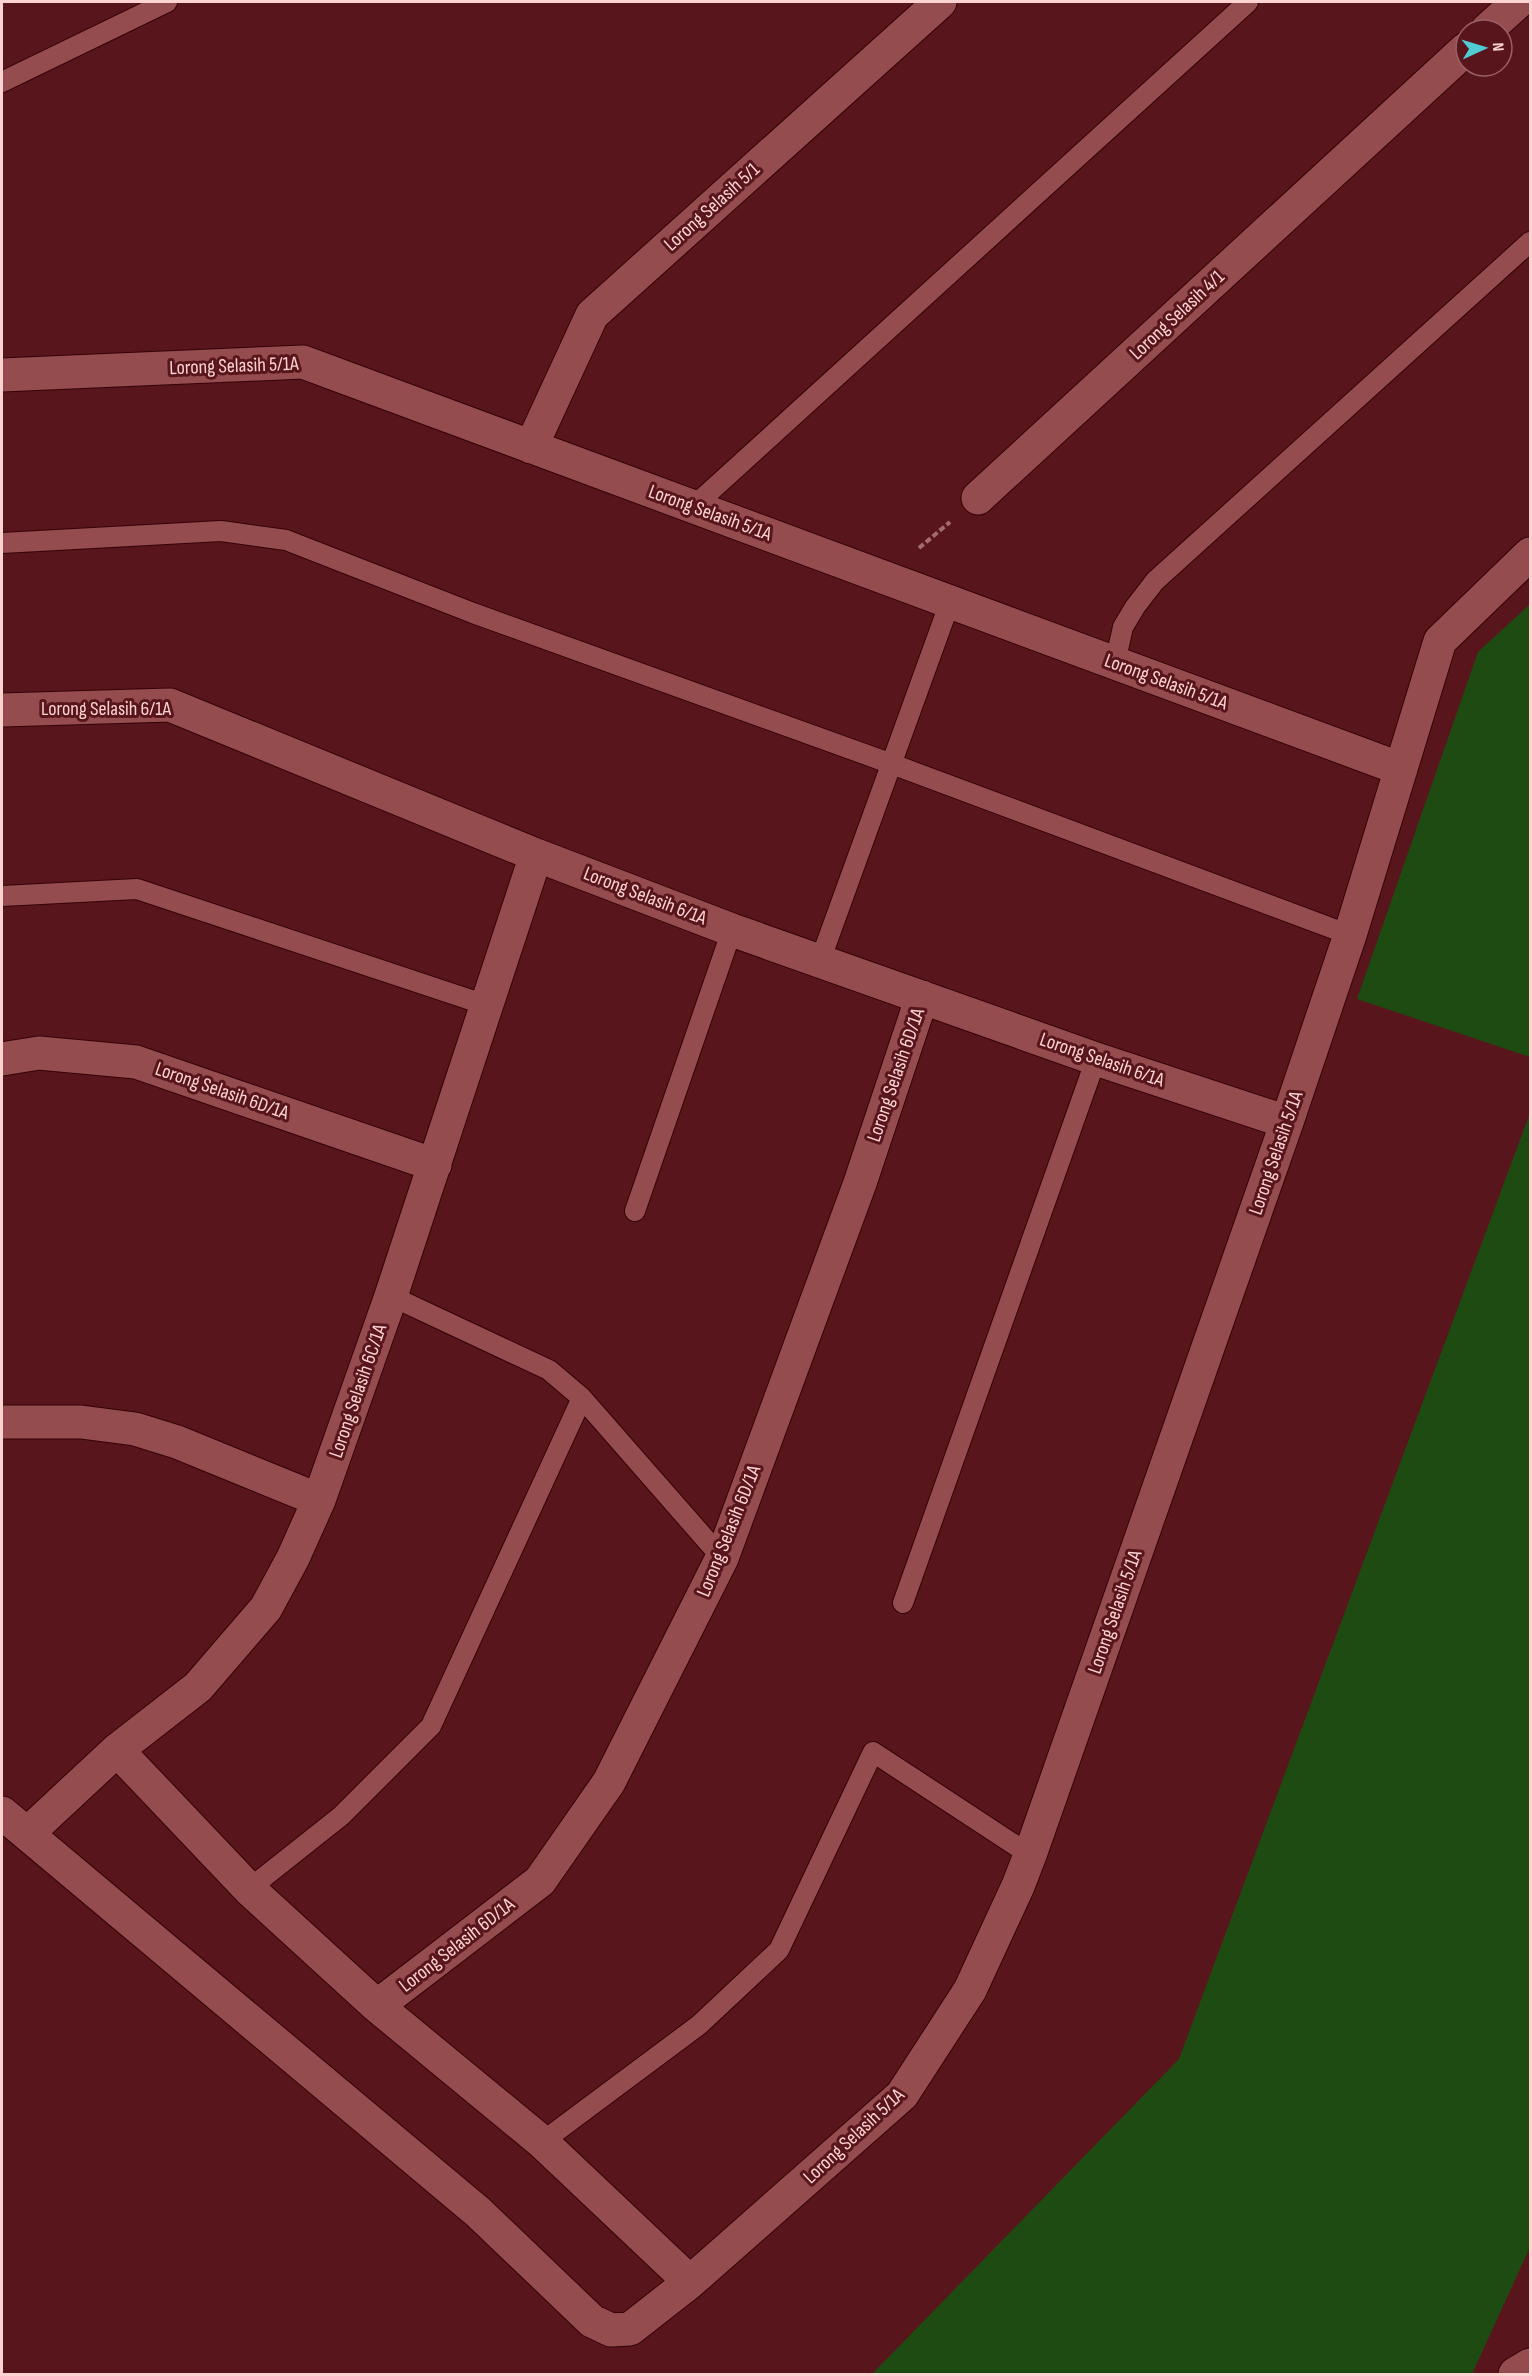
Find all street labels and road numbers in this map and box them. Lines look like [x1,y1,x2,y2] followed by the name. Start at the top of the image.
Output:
[659,158,765,256] street label: Lorong Selasih 5/1
[1125,265,1229,365] street label: Lorong Selasih 4/1
[169,352,299,380] street label: Lorong Selasih 5/1A
[645,480,775,547] street label: Lorong Selasih 5/1A
[1101,649,1231,716] street label: Lorong Selasih 5/1A
[41,697,171,721] street label: Lorong Selasih 6/1A
[580,862,710,931] street label: Lorong Selasih 6/1A
[862,1005,930,1145] street label: Lorong Selasih 6D/1A
[1037,1027,1168,1093] street label: Lorong Selasih 6/1A
[152,1057,292,1125] street label: Lorong Selasih 6D/1A
[1244,1088,1309,1218] street label: Lorong Selasih 5/1A
[324,1321,392,1461] street label: Lorong Selasih 6C/1A
[692,1461,766,1600] street label: Lorong Selasih 6D/1A
[1083,1547,1148,1677] street label: Lorong Selasih 5/1A
[395,1892,520,1998] street label: Lorong Selasih 6D/1A
[799,2083,910,2189] street label: Lorong Selasih 5/1A

